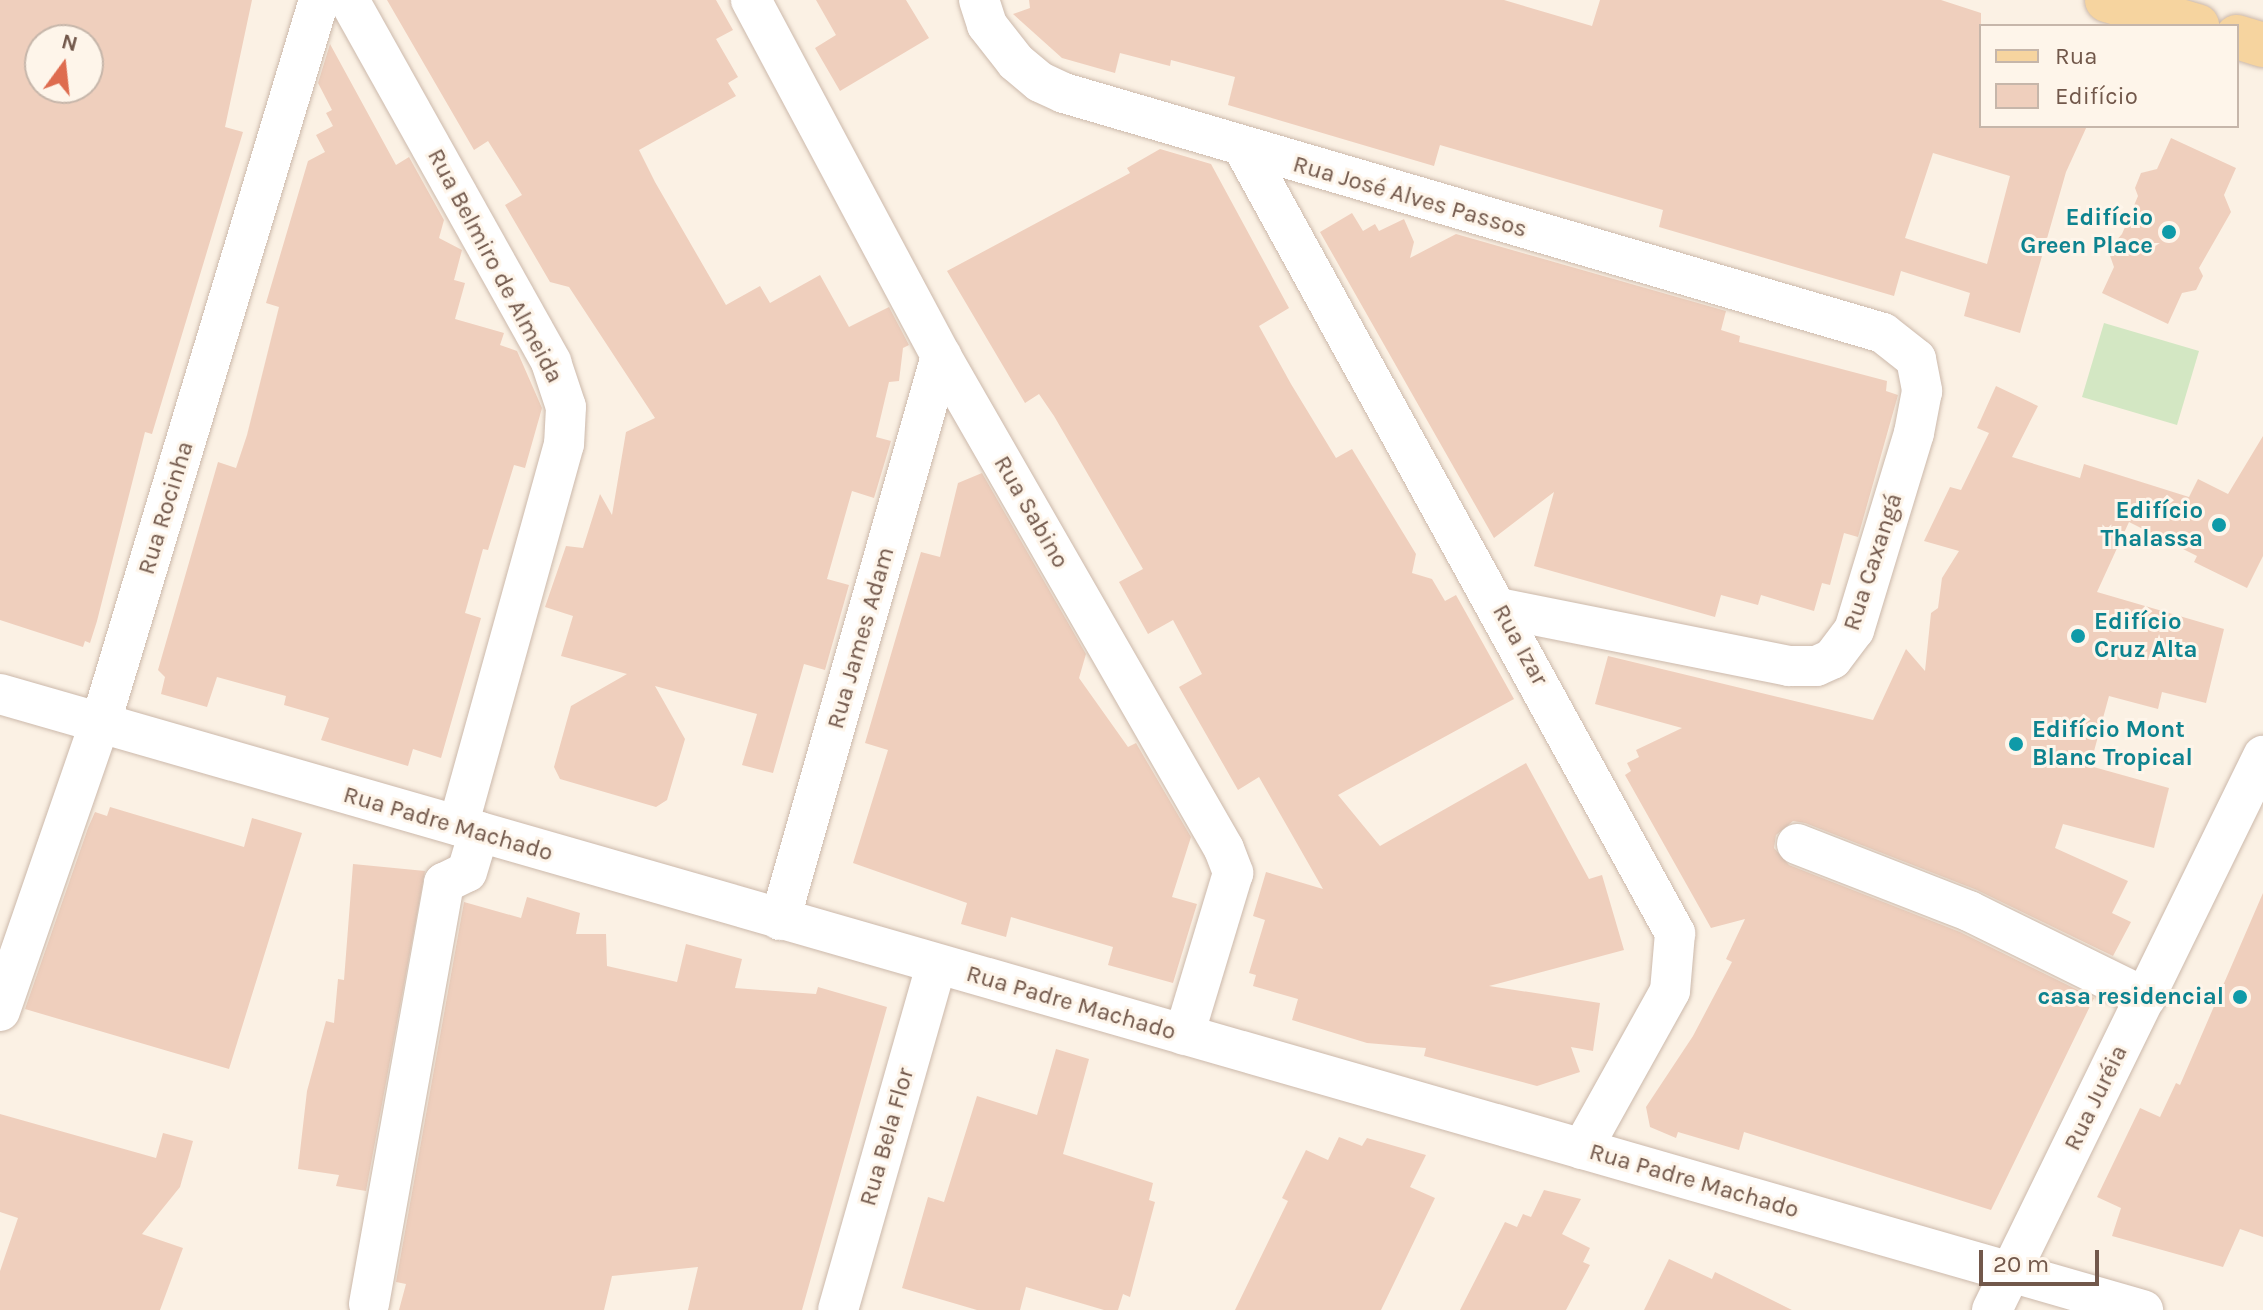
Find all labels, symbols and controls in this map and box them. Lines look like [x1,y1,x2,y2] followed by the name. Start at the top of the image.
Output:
[24,24,104,104] north arrow
[1979,24,2239,128] legend
[59,28,81,57] text: N
[2055,42,2097,70] text: Rua
[2055,82,2138,110] text: Edifício
[421,144,569,388] street label: Rua Belmiro de Almeida
[1290,150,1530,244] street label: Rua José Alves Passos
[2020,204,2153,260] place label: Edifício Green Place
[2160,223,2178,241] marker: Edifício Green Place
[132,438,200,578] street label: Rua Rocinha
[987,451,1075,573] street label: Rua Sabino
[1837,490,1909,634] street label: Rua Caxangá
[2101,497,2203,553] place label: Edifício Thalassa
[2210,516,2228,534] marker: Edifício Thalassa
[821,544,901,732] street label: Rua James Adam
[1486,599,1554,691] street label: Rua Izar
[2094,608,2197,664] place label: Edifício Cruz Alta
[2069,627,2087,645] marker: Edifício Cruz Alta
[2032,716,2193,772] place label: Edifício Mont Blanc Tropical
[2007,735,2025,753] marker: Edifício Mont Blanc Tropical
[340,780,556,868] street label: Rua Padre Machado
[963,959,1179,1047] street label: Rua Padre Machado
[2037,983,2224,1011] place label: casa residencial
[2231,988,2249,1006] marker: casa residencial
[2058,1041,2134,1155] street label: Rua Juréia
[854,1065,920,1209] street label: Rua Bela Flor
[1586,1137,1802,1225] street label: Rua Padre Machado
[1983,1234,2103,1284] scale bar
[1993,1250,2049,1278] text: 20 m

